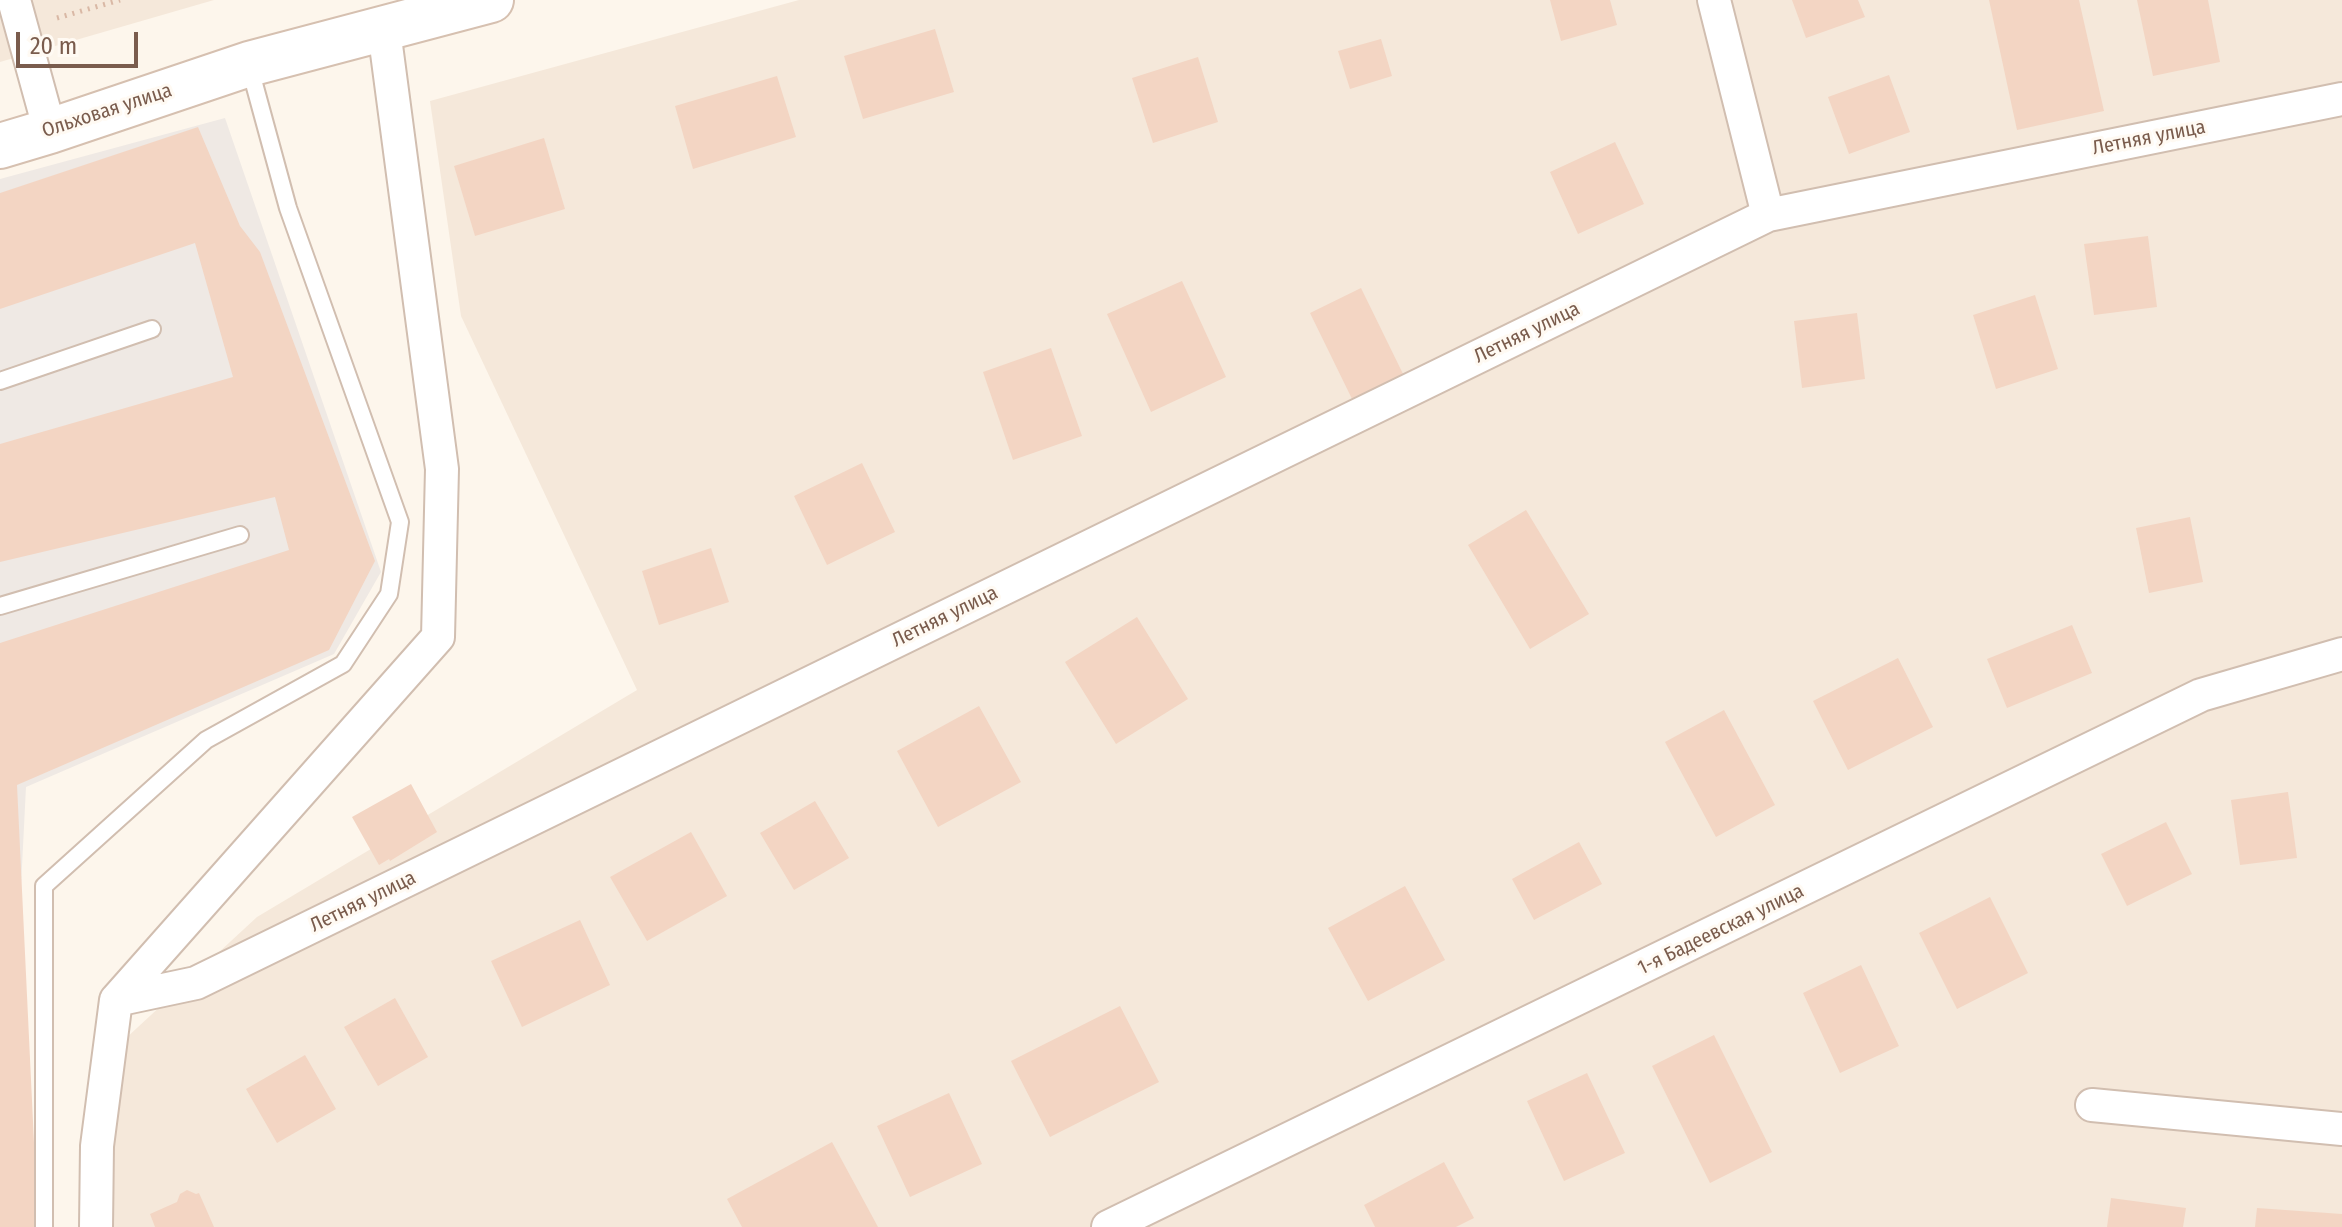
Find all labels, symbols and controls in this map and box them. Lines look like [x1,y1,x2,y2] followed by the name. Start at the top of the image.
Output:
[20,16,142,66] scale bar
[30,32,77,60] text: 20 m
[39,79,175,143] street label: Ольховая улица
[2090,115,2208,161] street label: Летняя улица
[1470,297,1584,369] street label: Летняя улица
[888,581,1002,653] street label: Летняя улица
[306,866,420,938] street label: Летняя улица
[1634,879,1808,981] street label: 1-я Бадеевская улица

